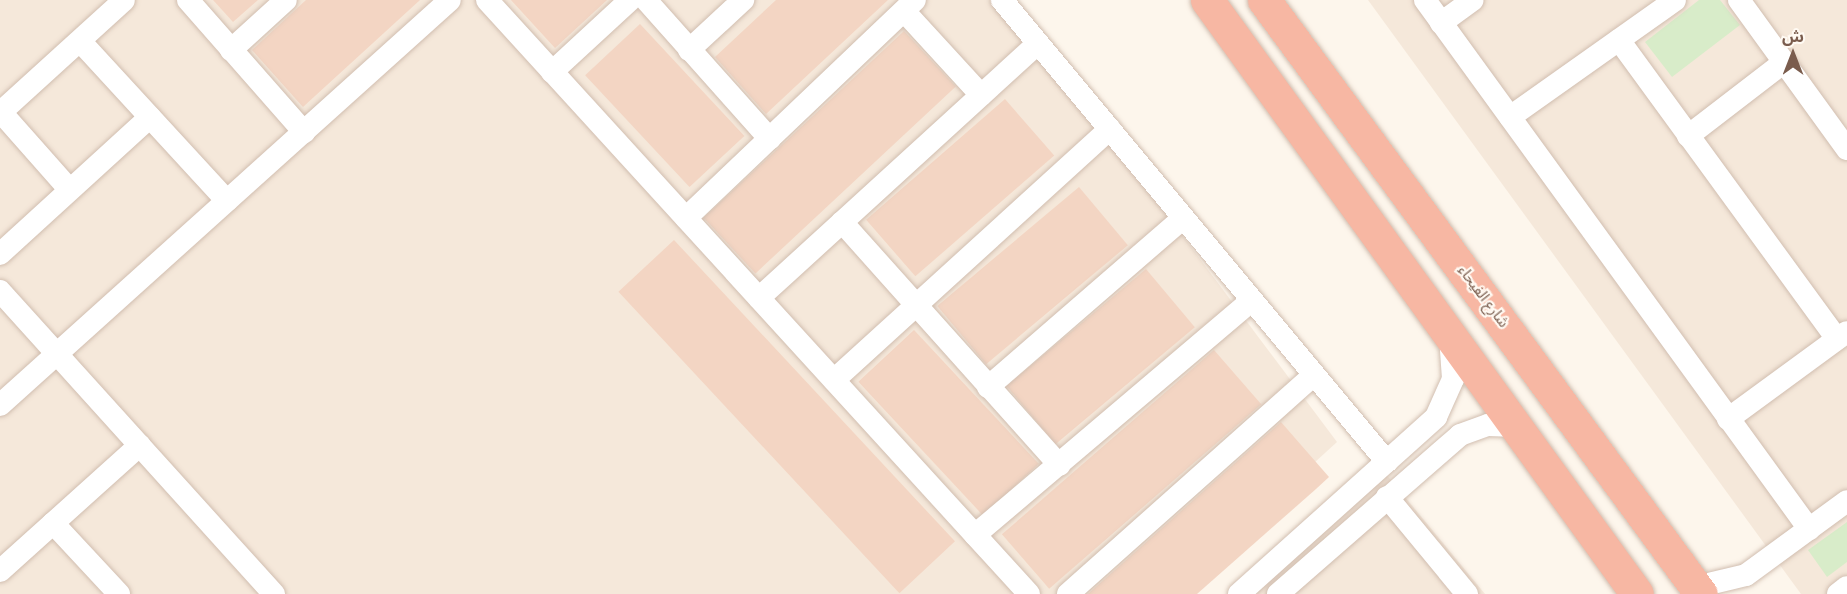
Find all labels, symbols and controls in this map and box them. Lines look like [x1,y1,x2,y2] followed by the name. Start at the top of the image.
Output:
[1763,24,1823,84] north arrow
[1782,26,1804,46] text: ش
[1455,261,1513,331] street label: شارع الفيحاء

